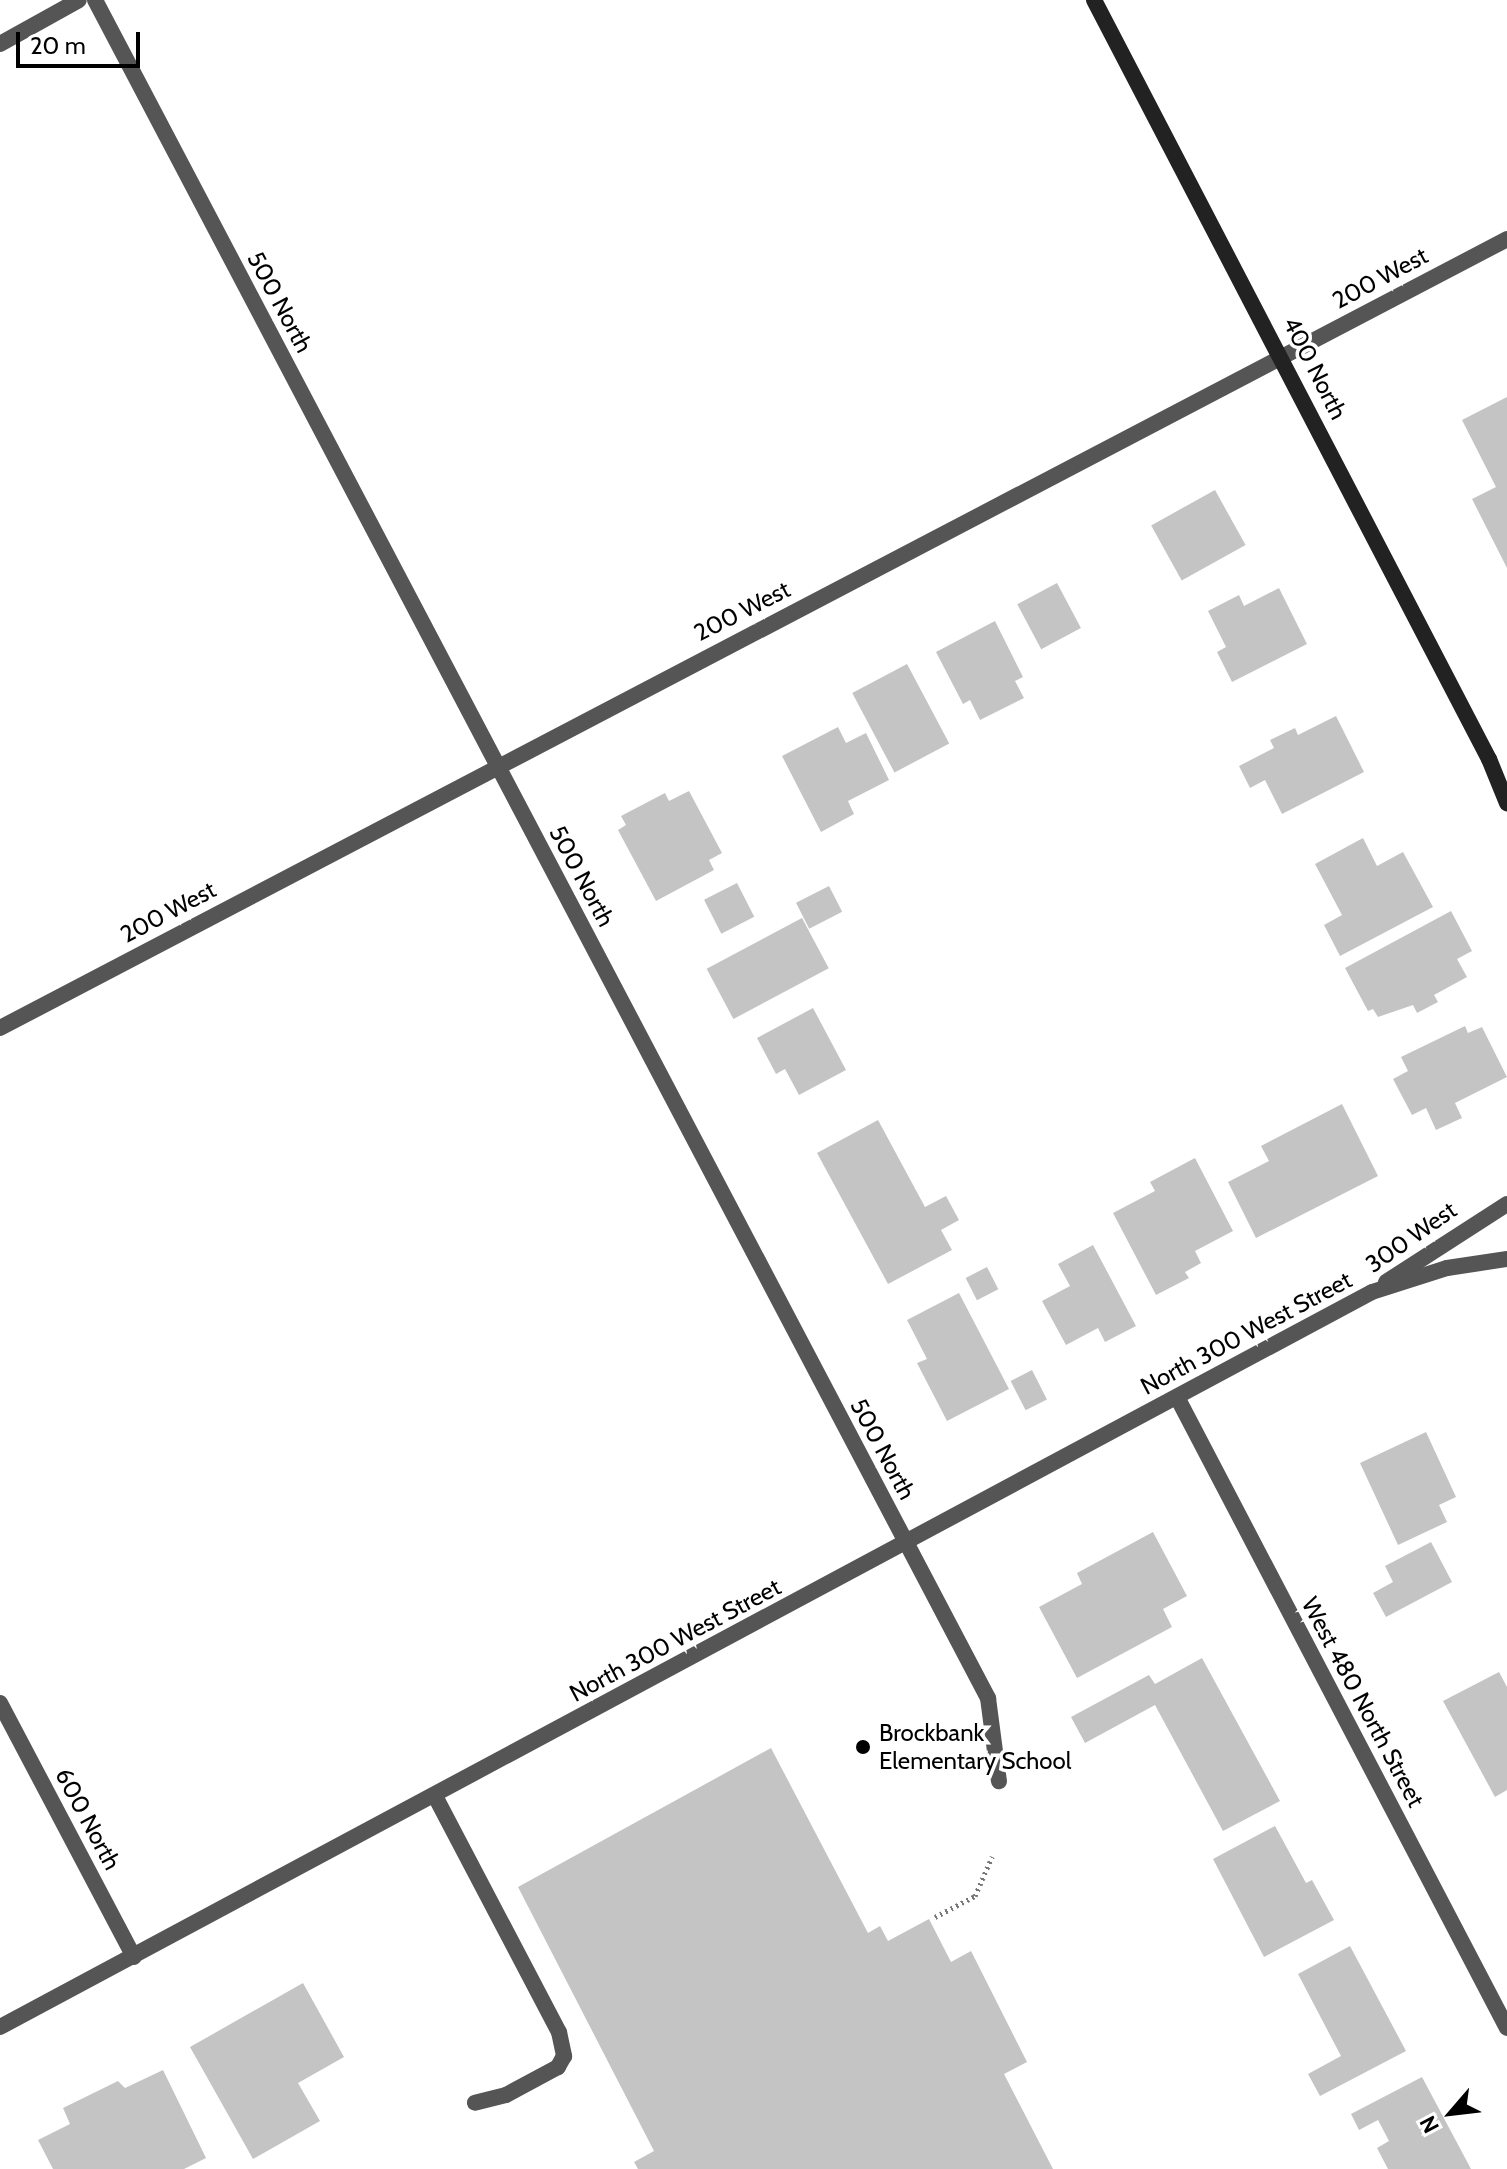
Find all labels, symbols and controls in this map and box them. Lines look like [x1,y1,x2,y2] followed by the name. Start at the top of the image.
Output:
[20,16,144,66] scale bar
[30,31,86,60] text: 20 m
[1328,241,1432,315] street label: 200 West
[241,247,319,357] street label: 500 North
[1277,312,1353,424] street label: 400 North
[689,575,795,647] street label: 200 West
[543,821,621,931] street label: 500 North
[116,875,220,949] street label: 200 West
[1360,1195,1462,1279] street label: 300 West
[1136,1265,1356,1401] street label: North 300 West Street
[844,1394,922,1504] street label: 500 North
[565,1572,785,1708] street label: North 300 West Street
[1295,1592,1431,1812] street label: West 480 North Street
[879,1719,1071,1775] place label: Brockbank Elementary School
[854,1738,872,1756] marker: Brockbank Elementary School
[49,1763,127,1875] street label: 600 North
[1411,2073,1491,2153] north arrow
[1414,2111,1445,2138] text: N

